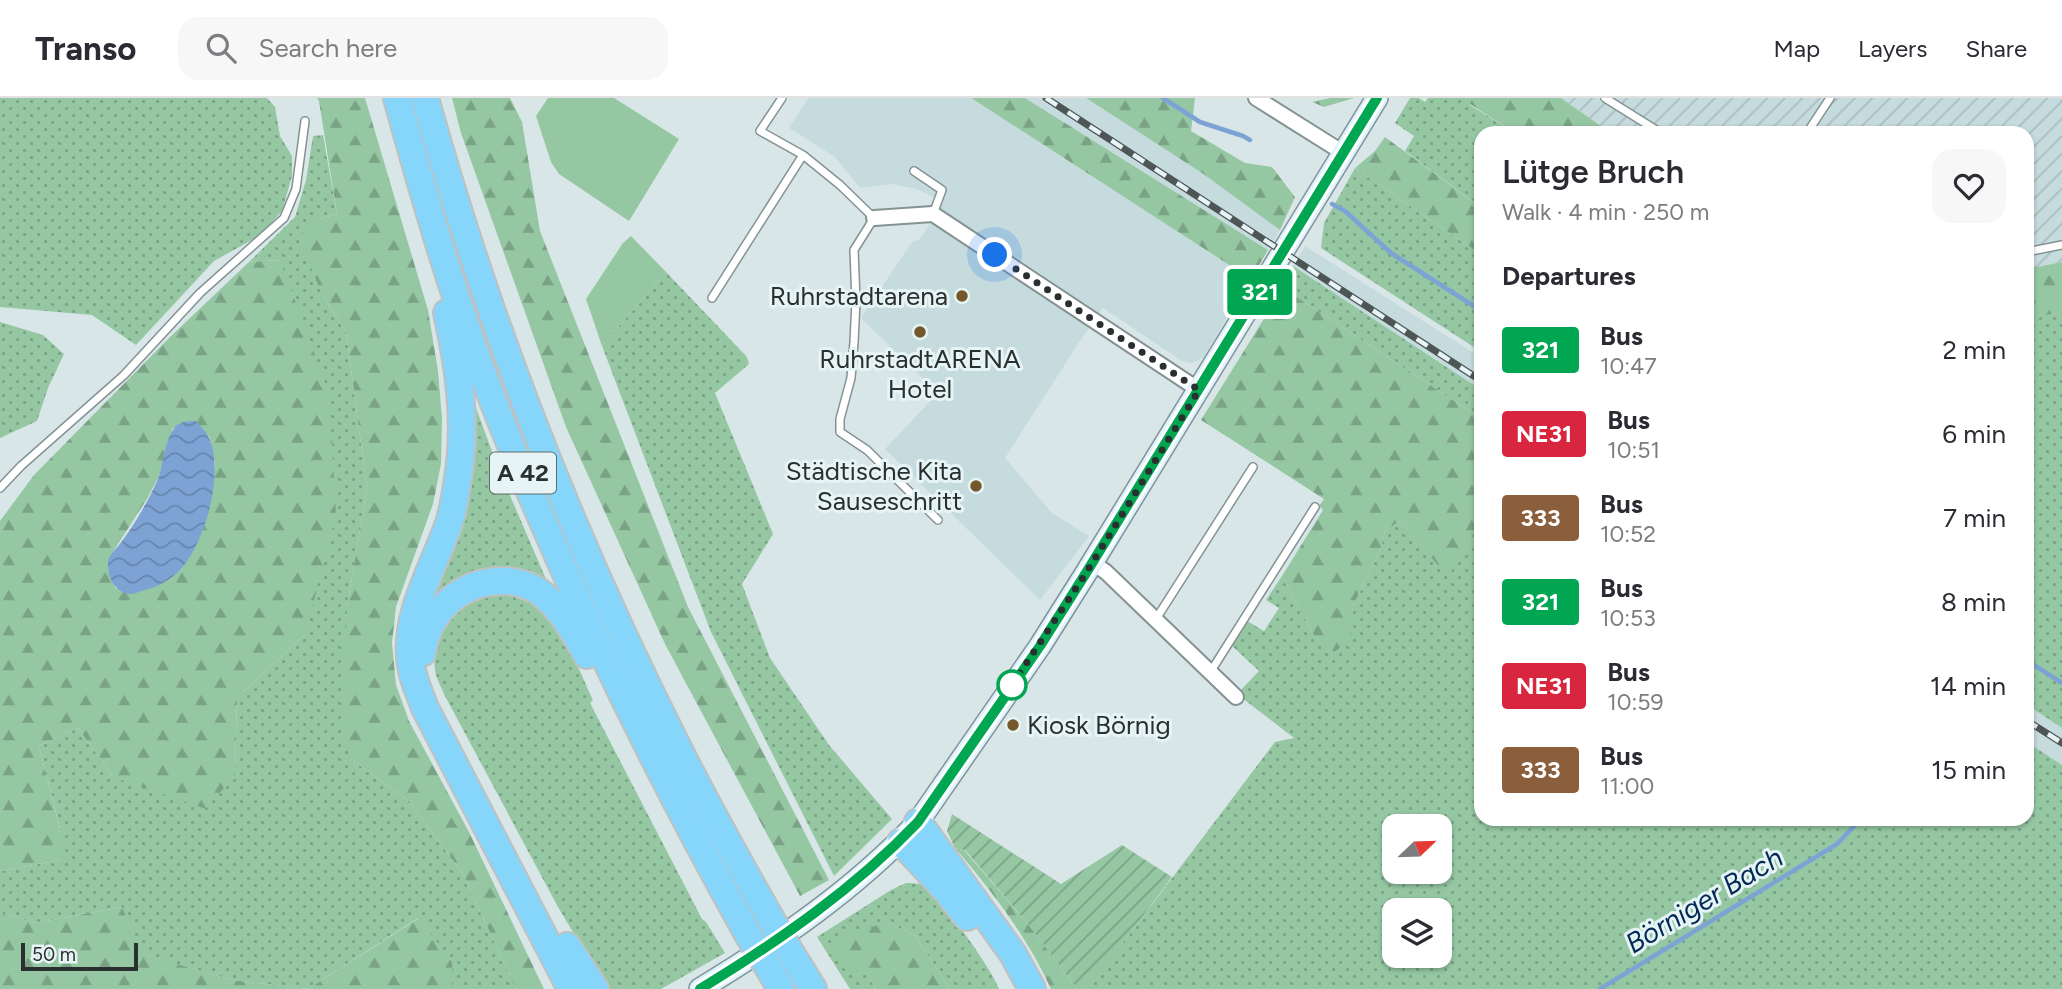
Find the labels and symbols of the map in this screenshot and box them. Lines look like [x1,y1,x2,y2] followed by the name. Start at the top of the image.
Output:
[977,237,1012,272] your location
[1220,269,1300,315] line badge: 321
[770,280,948,312] place label: Ruhrstadtarena
[954,288,970,304] marker: Ruhrstadtarena
[912,324,928,340] marker: RuhrstadtARENA Hotel
[819,343,1021,405] place label: RuhrstadtARENA Hotel
[490,452,556,494] road number: A 42
[786,455,962,517] place label: Städtische Kita Sauseschritt
[968,478,984,494] marker: Städtische Kita Sauseschritt
[997,670,1027,700] unlabelled marker
[1027,709,1171,741] place label: Kiosk Börnig
[1005,717,1021,733] marker: Kiosk Börnig
[1382,814,1452,884] north arrow
[1619,840,1789,960] water label: Börniger Bach
[21,940,138,972] scale bar

